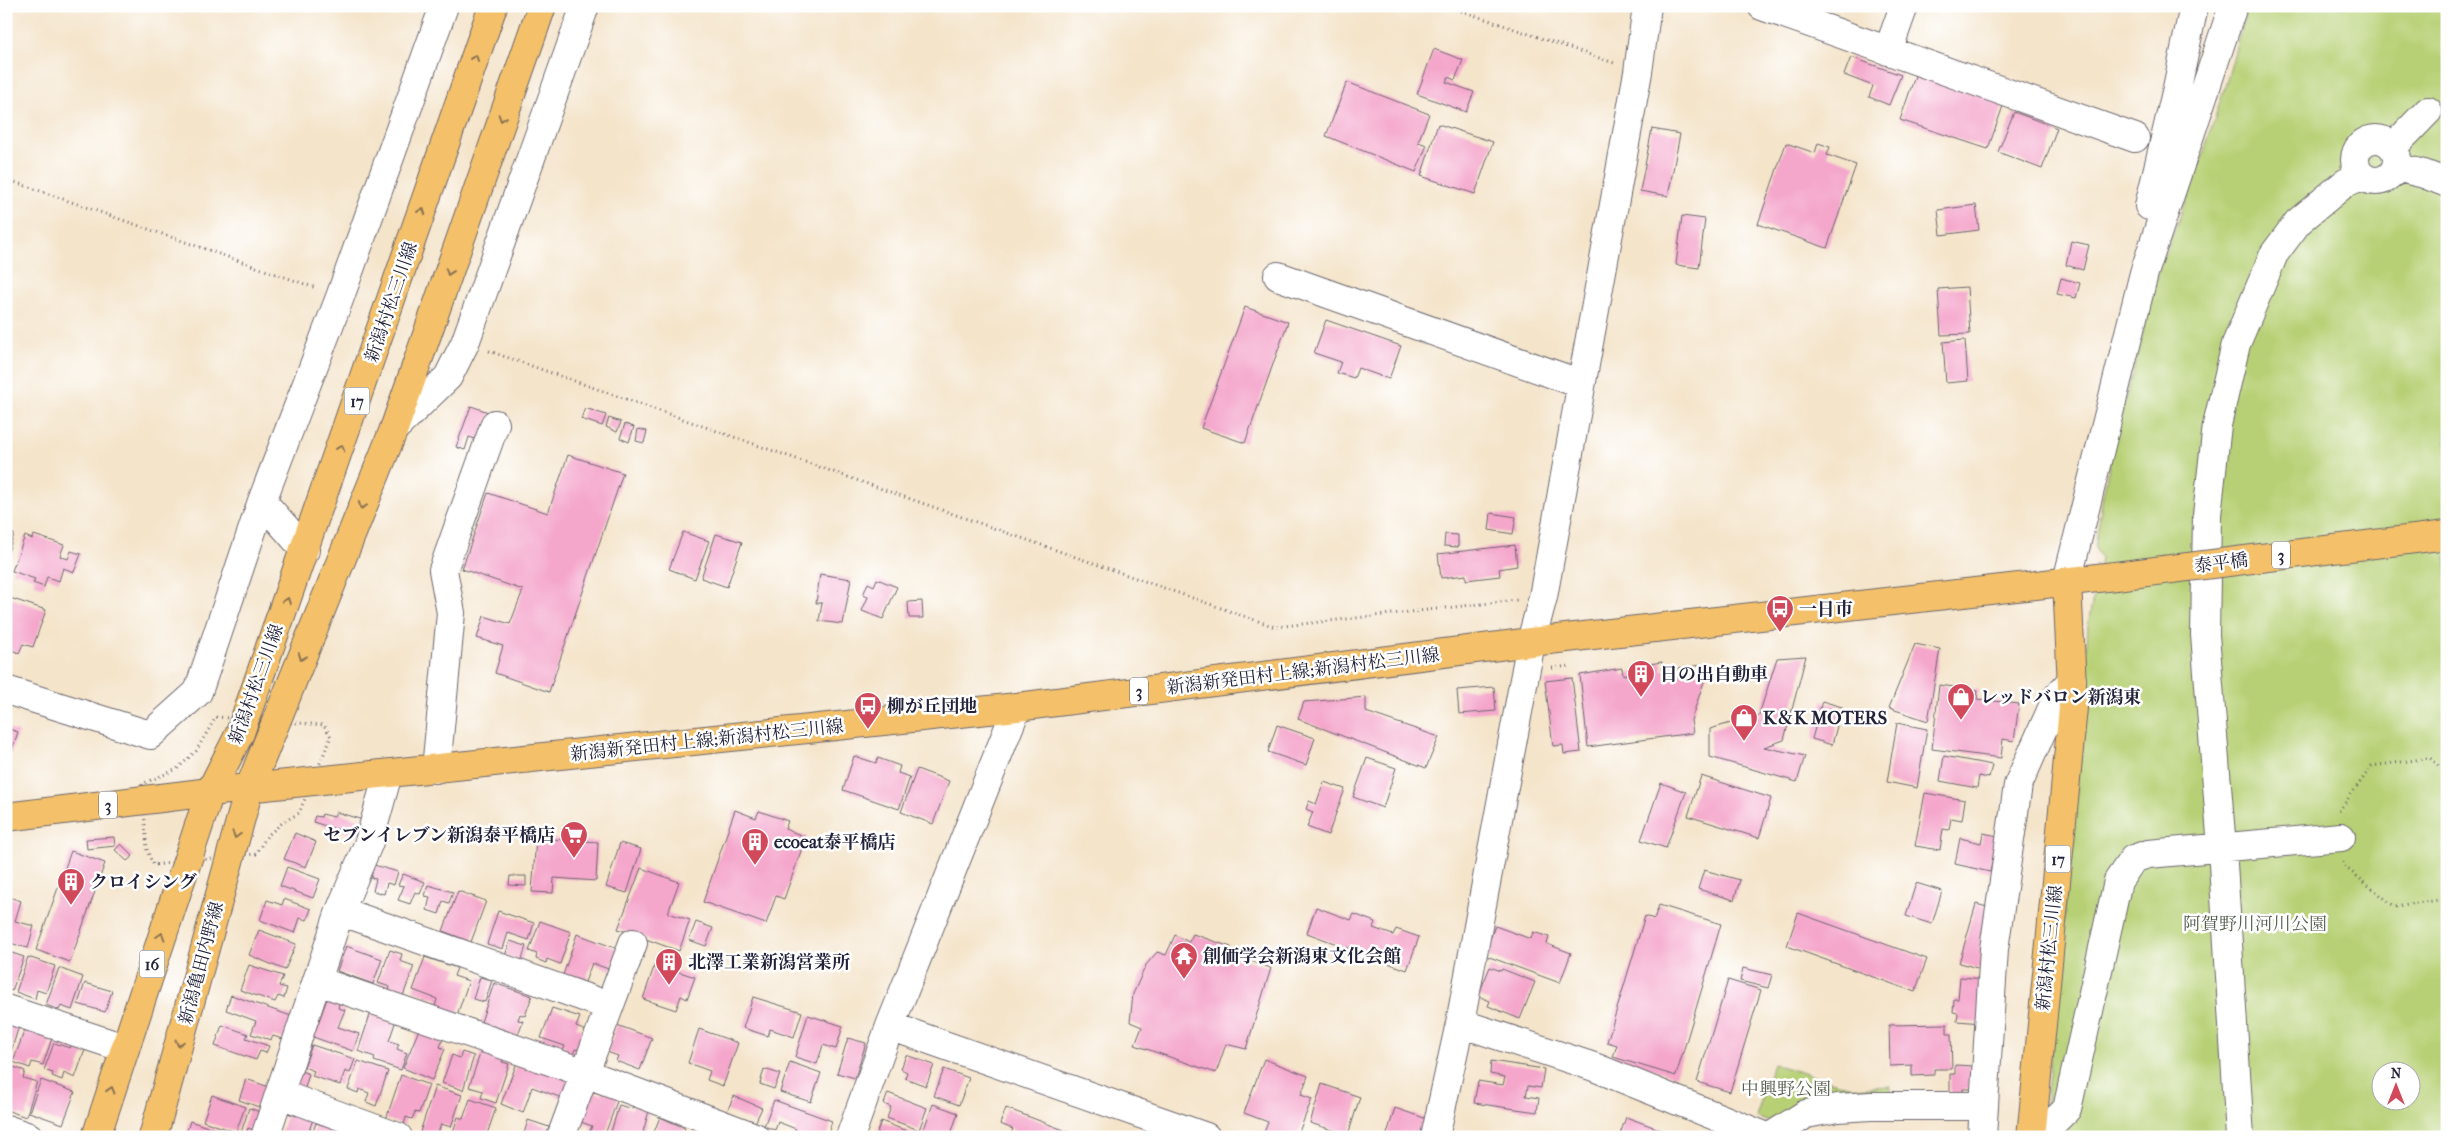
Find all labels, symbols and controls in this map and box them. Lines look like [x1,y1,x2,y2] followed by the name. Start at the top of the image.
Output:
[469,54,479,62] one-way arrow
[498,114,508,122] one-way arrow
[416,207,426,216] one-way arrow
[361,239,422,365] street label: 新潟村松三川線
[445,267,455,275] one-way arrow
[344,388,370,414] road number: 17
[335,444,345,452] one-way arrow
[358,501,369,510] one-way arrow
[2272,542,2290,568] road number: 3
[2193,550,2249,577] street label: 泰平橋
[1765,594,1795,633] bus stop icon: 一日市
[281,597,291,606] one-way arrow
[1799,599,1853,620] place label: 一日市
[225,621,288,747] street label: 新潟村松三川線
[1166,644,1441,699] street label: 新潟新発田村上線;新潟村松三川線
[298,652,308,661] one-way arrow
[1626,659,1656,698] building icon: 日の出自動車
[1660,664,1768,685] place label: 日の出自動車
[1130,678,1148,704] road number: 3
[1946,682,1976,721] shop icon: レッドバロン新潟東
[1980,687,2141,708] place label: レッドバロン新潟東
[853,691,883,730] bus stop icon: 柳が丘団地
[887,696,977,717] place label: 柳が丘団地
[1729,703,1759,742] shop icon: K＆K MOTERS
[1763,708,1887,729] place label: K＆K MOTERS
[569,716,845,765] street label: 新潟新発田村上線;新潟村松三川線
[99,792,117,818] road number: 3
[559,820,589,859] supermarket icon: セブンイレブン新潟泰平橋店
[323,825,555,846] place label: セブンイレブン新潟泰平橋店
[740,827,770,866] building icon: ecoeat泰平橋店
[231,831,242,840] one-way arrow
[774,832,896,853] place label: ecoeat泰平橋店
[2046,846,2070,872] road number: 17
[56,867,86,906] building icon: クロイシング
[90,872,197,893] place label: クロイシング
[2032,884,2067,1012] street label: 新潟村松三川線
[175,900,228,1027] street label: 新潟亀田内野線
[2183,914,2327,935] park label: 阿賀野川河川公園
[156,932,166,941] one-way arrow
[1169,941,1199,980] temple icon: 創価学会新潟東文化会館
[1203,946,1401,967] place label: 創価学会新潟東文化会館
[654,947,684,986] building icon: 北澤工業新潟営業所
[140,951,164,978] road number: 16
[688,952,850,973] place label: 北澤工業新潟営業所
[174,1038,184,1046] one-way arrow
[2370,1060,2420,1110] north arrow
[2391,1065,2402,1082] text: N
[1741,1079,1831,1100] park label: 中興野公園
[105,1087,115,1095] one-way arrow

